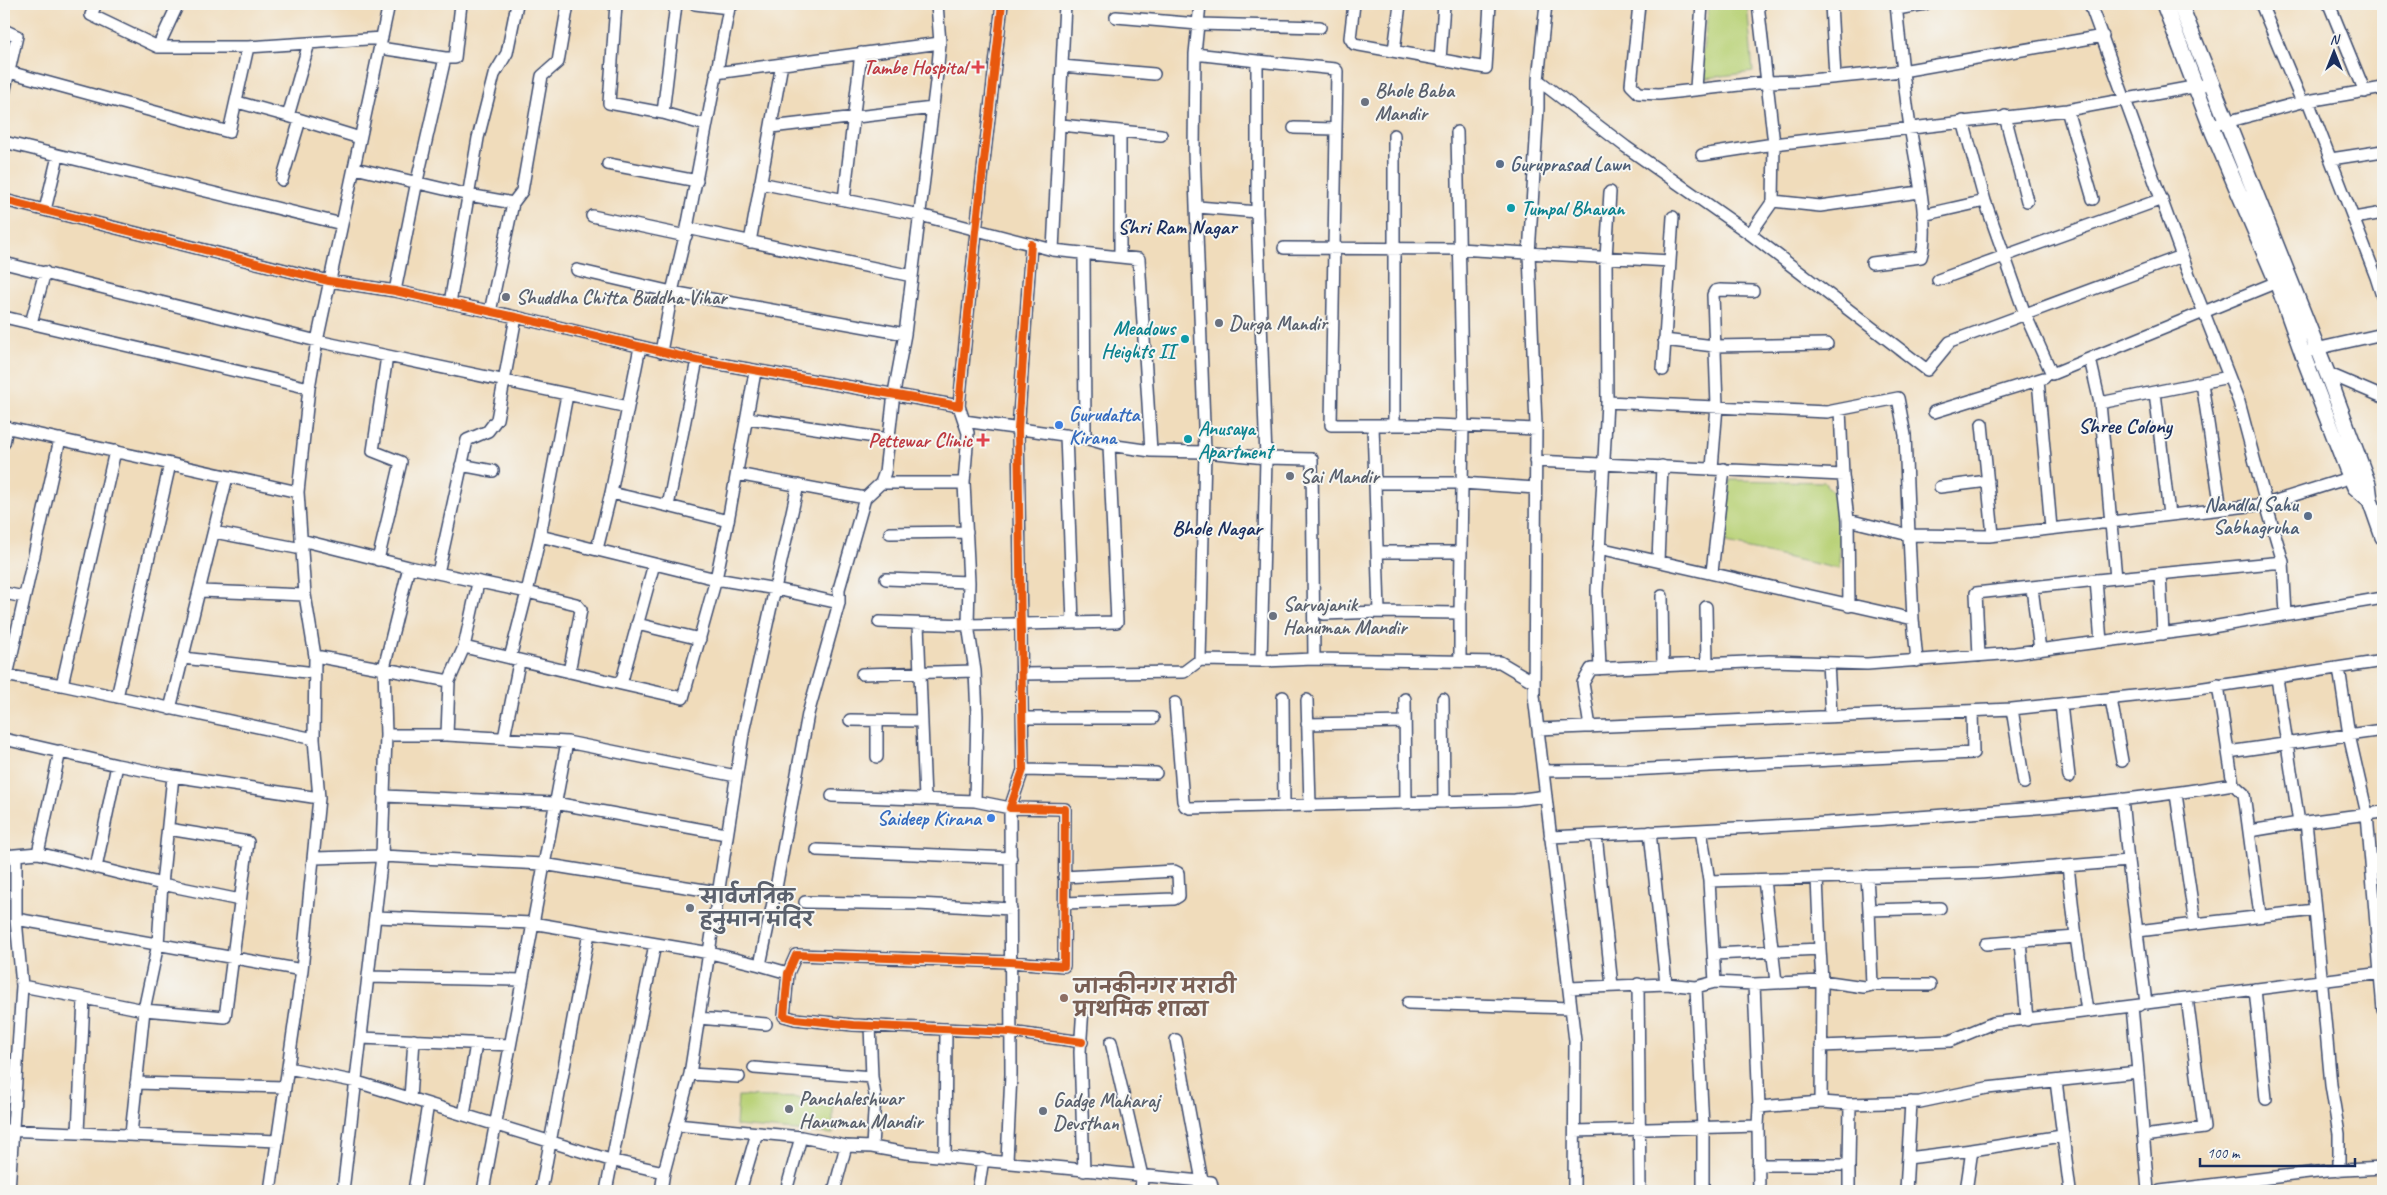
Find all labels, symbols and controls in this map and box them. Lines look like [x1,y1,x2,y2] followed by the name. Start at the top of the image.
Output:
[2310,28,2360,78] north arrow
[2330,31,2341,48] text: N
[863,55,970,80] place label: Tambe Hospital
[971,60,985,74] marker: Tambe Hospital
[1375,78,1456,126] place label: Bhole Baba Mandir
[1359,96,1371,108] marker: Bhole Baba Mandir
[1510,152,1631,177] place label: Guruprasad Lawn
[1494,158,1506,170] marker: Guruprasad Lawn
[1521,196,1626,221] place label: Tumpal Bhavan
[1505,202,1517,214] marker: Tumpal Bhavan
[1117,214,1239,240] district label: Shri Ram Nagar
[516,285,729,310] place label: Shuddha Chitta Buddha Vihar
[500,291,512,303] marker: Shuddha Chitta Buddha Vihar
[1229,311,1330,336] place label: Durga Mandir
[1101,316,1179,364] place label: Meadows Heights II
[1213,317,1225,329] marker: Durga Mandir
[1179,333,1191,345] marker: Meadows Heights II
[1069,402,1142,450] place label: Gurudatta Kirana
[2078,413,2174,440] district label: Shree Colony
[1198,416,1276,464] place label: Anusaya Apartment
[1053,419,1065,431] marker: Gurudatta Kirana
[868,428,974,453] place label: Pettewar Clinic
[976,433,990,447] marker: Pettewar Clinic
[1182,433,1194,445] marker: Anusaya Apartment
[1300,464,1381,489] place label: Sai Mandir
[1284,470,1296,482] marker: Sai Mandir
[2204,492,2300,540] place label: Nandlal Sahu Sabhagruha
[2302,510,2314,522] marker: Nandlal Sahu Sabhagruha
[1172,515,1264,541] district label: Bhole Nagar
[1283,592,1409,640] place label: Sarvajanik Hanuman Mandir
[1267,610,1279,622] marker: Sarvajanik Hanuman Mandir
[877,806,983,831] place label: Saideep Kirana
[985,812,997,824] marker: Saideep Kirana
[698,880,815,934] place label: सार्वजनिक हनुमान मंदिर
[684,902,696,914] marker: सार्वजनिक हनुमान मंदिर
[1072,971,1238,1022] place label: जानकीनगर मराठी प्राथमिक शाळा
[1058,992,1070,1004] marker: जानकीनगर मराठी प्राथमिक शाळा
[799,1086,925,1134] place label: Panchaleshwar Hanuman Mandir
[1053,1088,1162,1136] place label: Gadge Maharaj Devsthan
[783,1103,795,1115] marker: Panchaleshwar Hanuman Mandir
[1037,1105,1049,1117] marker: Gadge Maharaj Devsthan
[2200,1135,2354,1167] scale bar
[2207,1144,2241,1163] text: 100 m

